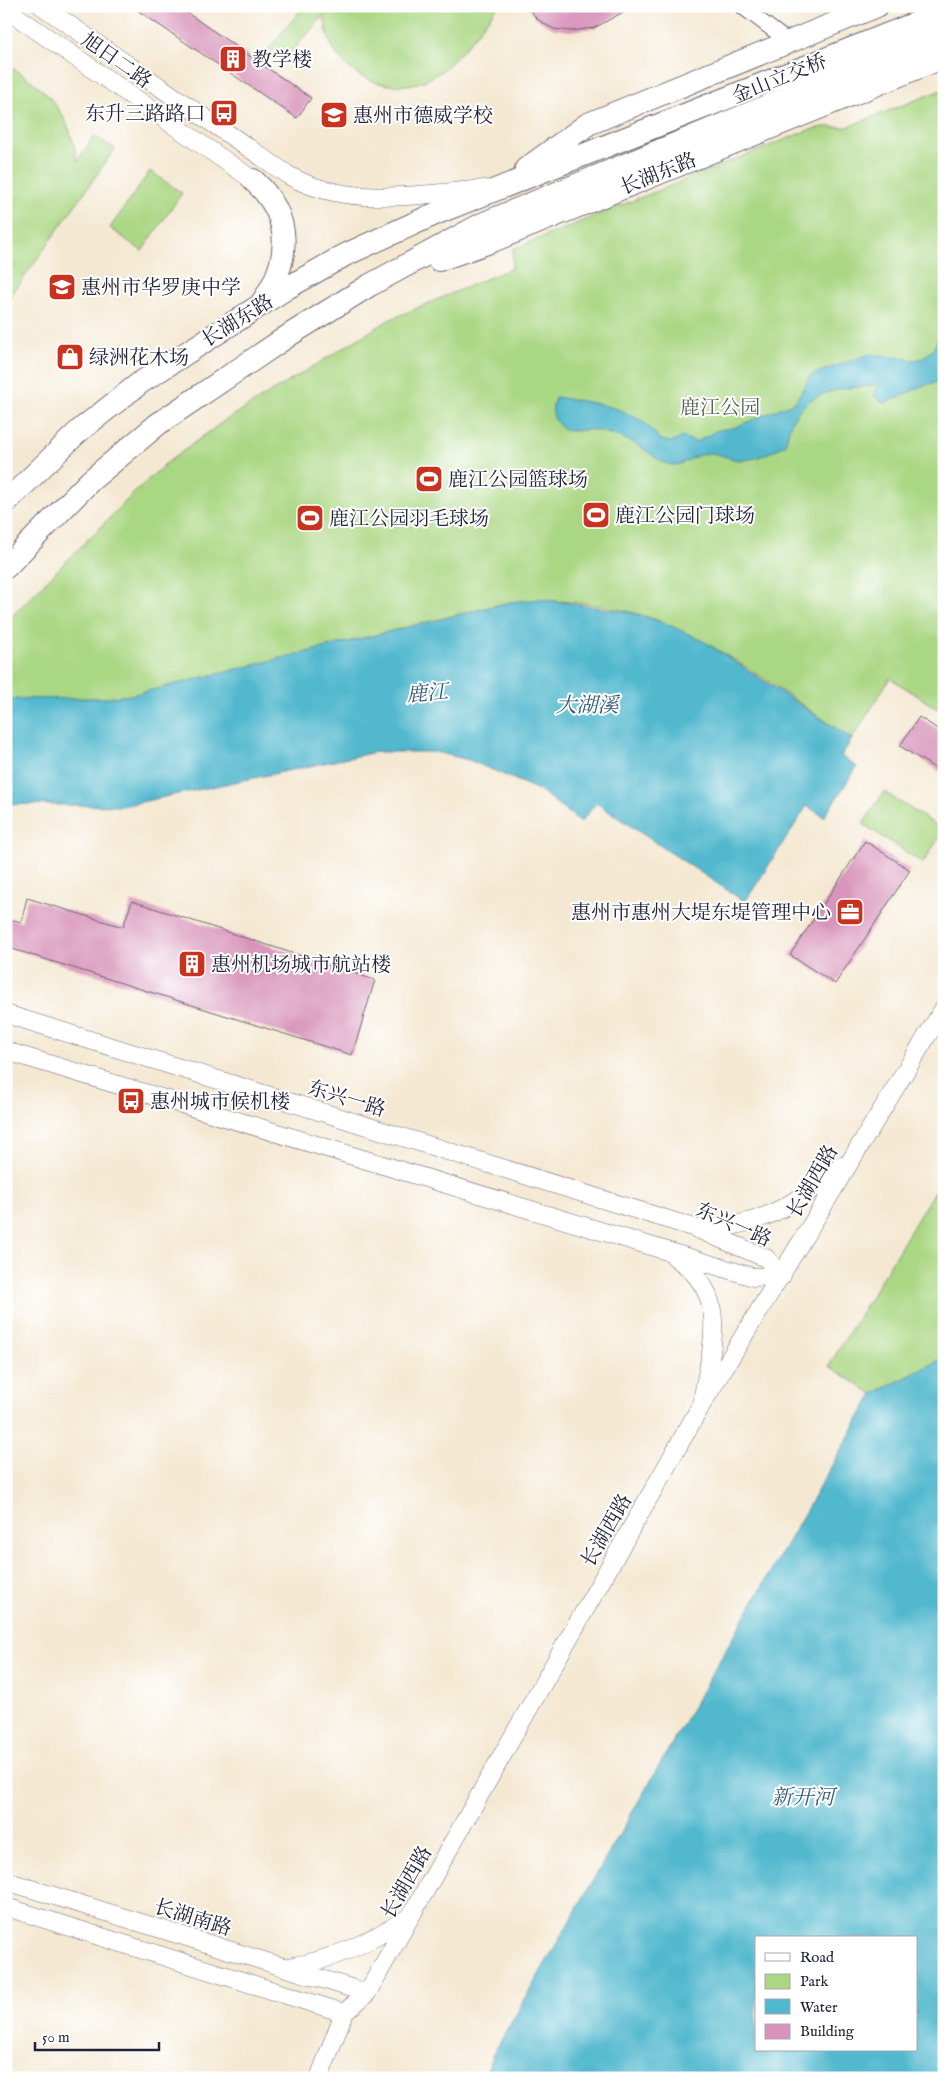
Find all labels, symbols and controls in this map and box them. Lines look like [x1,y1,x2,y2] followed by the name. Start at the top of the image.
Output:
[76,28,156,94] street label: 旭日二路
[218,44,248,74] building icon: 教学楼
[252,48,312,73] place label: 教学楼
[729,49,831,110] street label: 金山立交桥
[209,98,239,128] bus stop icon: 东升三路路口
[319,100,349,130] school or university icon: 惠州市德威学校
[85,102,205,127] place label: 东升三路路口
[353,104,493,129] place label: 惠州市德威学校
[617,148,700,201] street label: 长湖东路
[47,272,77,302] school or university icon: 惠州市华罗庚中学
[81,276,241,301] place label: 惠州市华罗庚中学
[197,289,278,353] street label: 长湖东路
[55,342,85,372] shop icon: 绿洲花木场
[89,346,189,371] place label: 绿洲花木场
[680,396,760,421] park label: 鹿江公园
[414,464,444,494] sports icon: 鹿江公园篮球场
[448,468,588,493] place label: 鹿江公园篮球场
[581,500,611,530] sports icon: 鹿江公园门球场
[295,503,325,533] sports icon: 鹿江公园羽毛球场
[615,504,755,529] place label: 鹿江公园门球场
[329,507,489,532] place label: 鹿江公园羽毛球场
[405,679,452,710] water label: 鹿江
[556,693,620,720] water label: 大湖溪
[835,897,865,927] office icon: 惠州市惠州大堤东堤管理中心
[571,901,831,926] place label: 惠州市惠州大堤东堤管理中心
[177,949,207,979] building icon: 惠州机场城市航站楼
[211,953,391,978] place label: 惠州机场城市航站楼
[305,1076,388,1123] street label: 东兴一路
[116,1086,146,1116] bus stop icon: 惠州城市候机楼
[150,1090,290,1115] place label: 惠州城市候机楼
[782,1141,844,1223] street label: 长湖西路
[692,1198,775,1253] street label: 东兴一路
[576,1490,638,1572] street label: 长湖西路
[772,1785,838,1812] water label: 新开河
[376,1842,438,1924] street label: 长湖西路
[151,1895,234,1942] street label: 长湖南路
[755,1936,918,2052] legend
[800,1948,835,1967] text: Road
[800,1972,830,1991] text: Park
[800,1998,838,2017] text: Water
[35,2019,159,2051] scale bar
[800,2022,855,2041] text: Building
[42,2028,70,2047] text: 50 m

